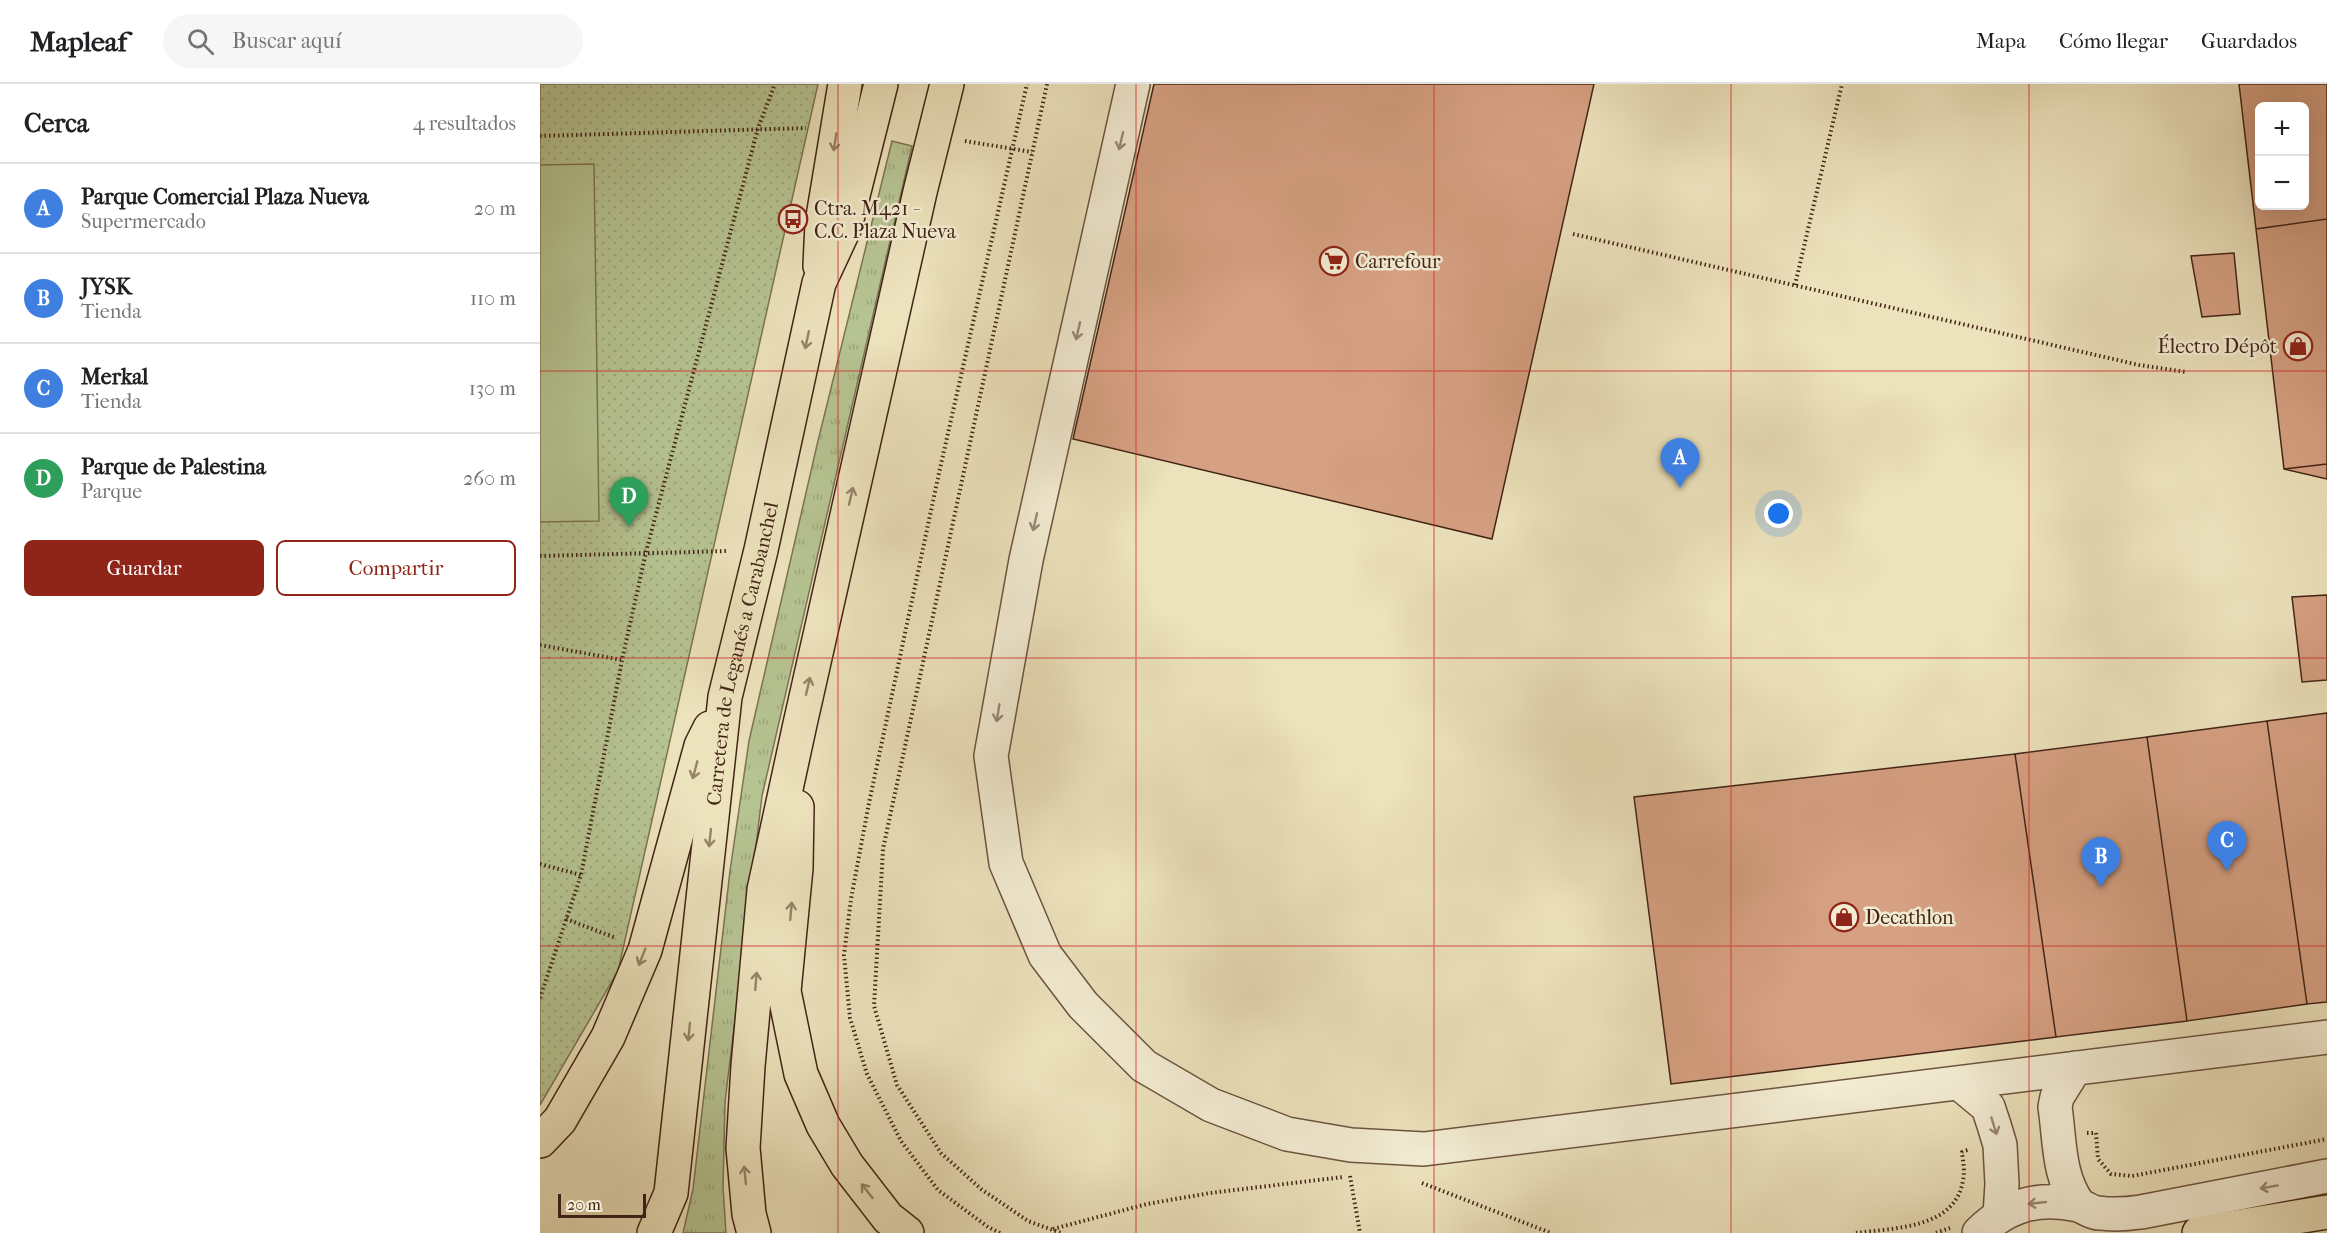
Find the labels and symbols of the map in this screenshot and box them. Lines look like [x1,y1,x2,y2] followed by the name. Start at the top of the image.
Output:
[830,131,841,151] one-way arrow
[1114,131,1126,150] one-way arrow
[814,197,957,243] place label: Ctra. M421 - C.C. Plaza Nueva
[777,203,809,235] bus stop icon: Ctra. M421 - C.C. Plaza Nueva
[1318,245,1350,277] supermarket icon: Carrefour
[1355,250,1441,273] place label: Carrefour
[1071,322,1083,341] one-way arrow
[800,330,812,349] one-way arrow
[2282,330,2314,362] shop icon: Électro Dépôt
[2158,334,2277,358] place label: Électro Dépôt
[1660,438,1700,488] pin: A
[610,478,649,527] pin: D
[846,486,857,506] one-way arrow
[702,499,783,807] street label: Carretera de Leganés a Carabanchel
[1764,499,1793,528] your location
[1029,511,1040,531] one-way arrow
[803,677,814,696] one-way arrow
[992,703,1003,722] one-way arrow
[689,760,700,779] one-way arrow
[2208,822,2246,871] pin: C
[704,828,715,848] one-way arrow
[2082,838,2120,887] pin: B
[1828,901,1860,933] shop icon: Decathlon
[786,902,797,922] one-way arrow
[1865,906,1954,929] place label: Decathlon
[636,948,647,966] one-way arrow
[751,971,762,991] one-way arrow
[683,1022,694,1042] one-way arrow
[1989,1116,2000,1135] one-way arrow
[739,1166,750,1186] one-way arrow
[2260,1182,2280,1193] one-way arrow
[861,1183,874,1199] one-way arrow
[558,1191,646,1218] scale bar
[2028,1198,2048,1209] one-way arrow

